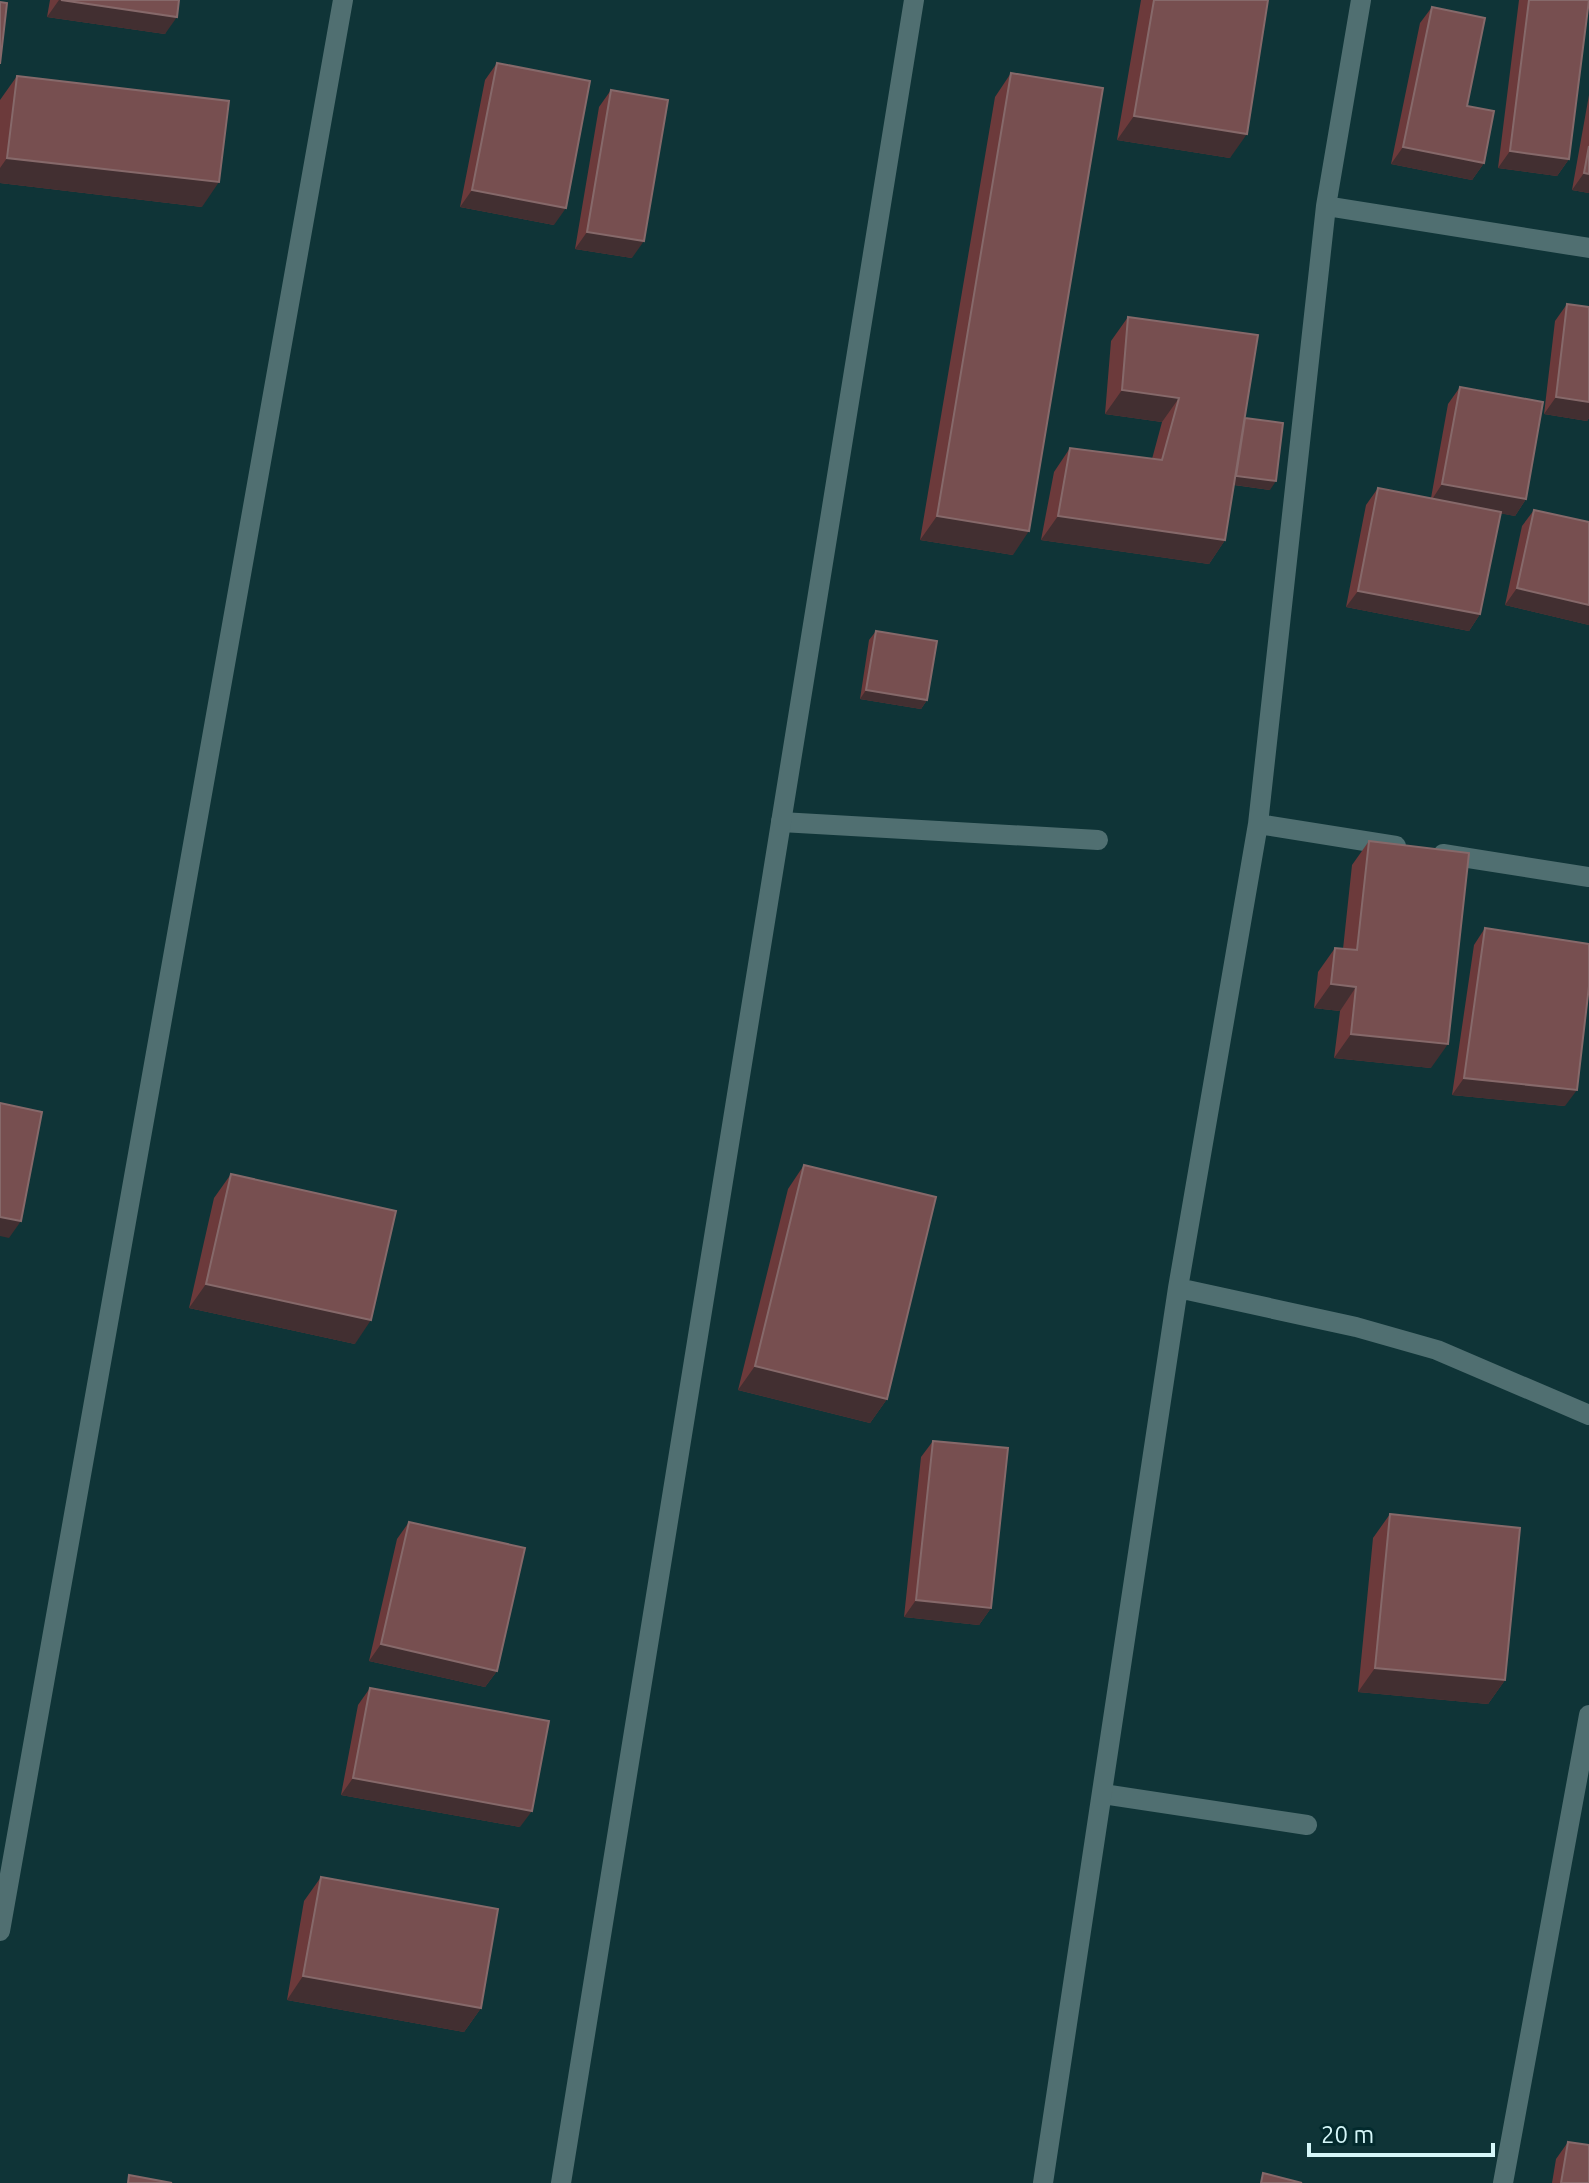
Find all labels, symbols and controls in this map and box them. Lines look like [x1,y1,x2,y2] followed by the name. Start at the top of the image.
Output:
[1309,2107,1493,2157] scale bar
[1321,2121,1374,2148] text: 20 m

